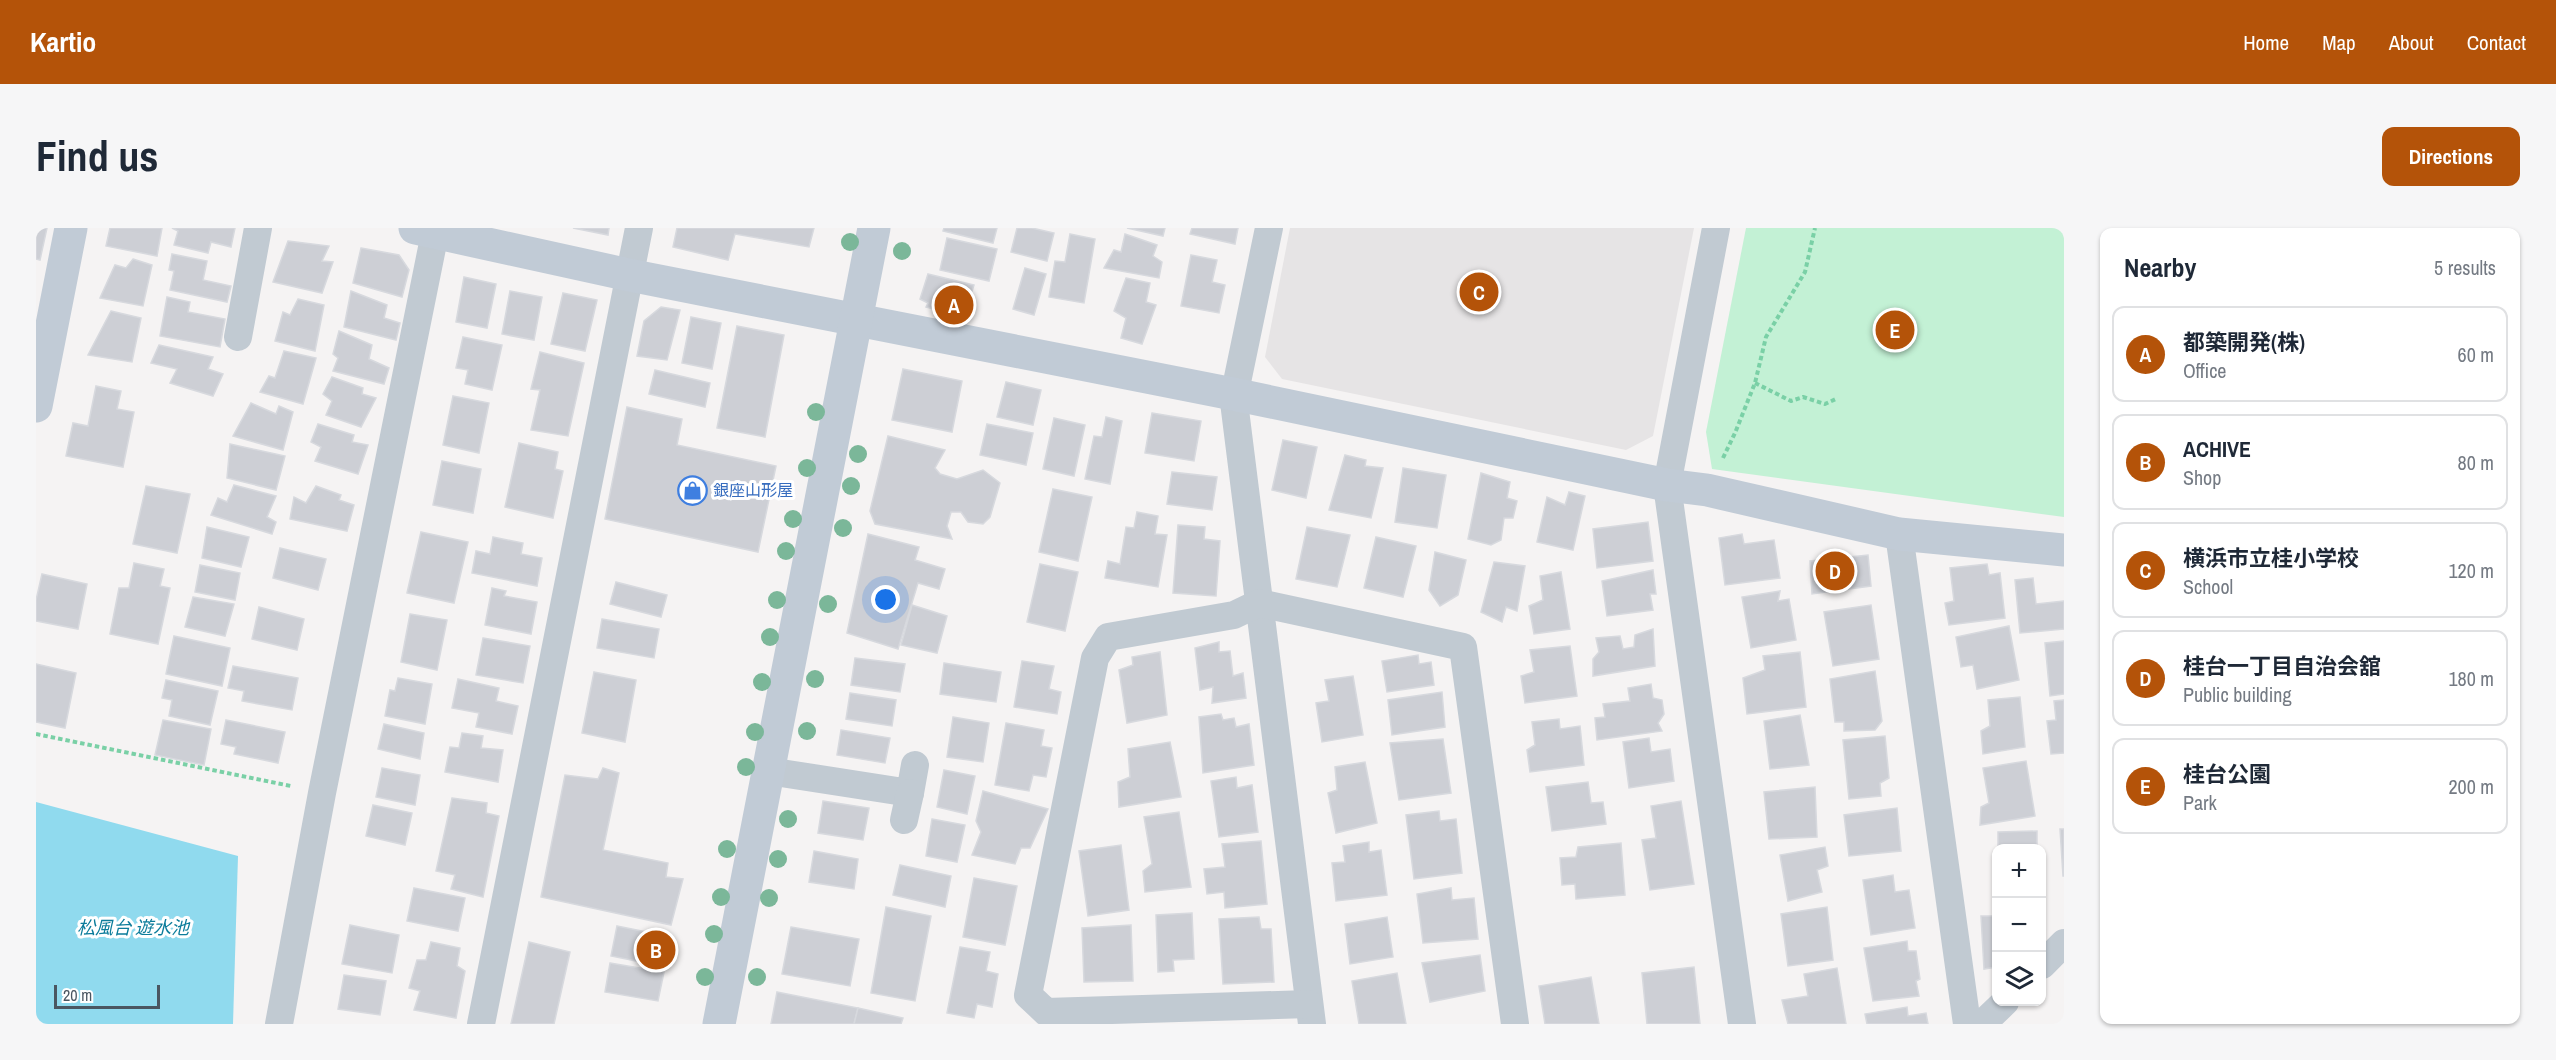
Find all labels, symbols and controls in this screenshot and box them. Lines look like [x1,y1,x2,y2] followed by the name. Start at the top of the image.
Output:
[30,23,96,61] text: Kartio
[2243,28,2289,57] text: Home
[2322,28,2356,57] text: Map
[2389,28,2434,57] text: About
[2467,28,2526,57] text: Contact
[2382,127,2520,186] button: Directions
[36,128,158,184] text: Find us
[2124,250,2196,285] text: Nearby
[2434,254,2496,281] text: 5 results
[1460,270,1498,314] pin: C
[934,282,974,328] pin: A
[1876,308,1914,352] pin: E
[2183,327,2305,357] text: 都築開発(株)
[2140,341,2151,368] text: A
[2458,341,2494,368] text: 60 m
[2183,357,2226,384] text: Office
[2183,434,2251,464] text: ACHIVE
[2140,449,2151,476] text: B
[2458,449,2494,476] text: 80 m
[2183,464,2221,491] text: Shop
[676,474,708,506] shop icon: 銀座山形屋
[713,479,793,501] place label: 銀座山形屋
[2183,543,2359,573] text: 横浜市立桂小学校
[1816,548,1854,594] pin: D
[2140,557,2151,584] text: C
[2448,557,2494,584] text: 120 m
[2183,573,2233,600] text: School
[871,585,900,614] your location
[2183,651,2381,681] text: 桂台一丁目自治会舘
[2140,665,2151,692] text: D
[2448,665,2494,692] text: 180 m
[2183,681,2292,708] text: Public building
[2183,759,2271,789] text: 桂台公園
[2140,773,2151,800] text: E
[2448,773,2494,800] text: 200 m
[2183,789,2217,816] text: Park
[1992,844,2046,1006] map controls
[1992,844,2046,898] button: +
[1992,898,2046,952] button: −
[77,915,191,940] water label: 松風台 遊水池
[636,928,676,972] pin: B
[1992,952,2046,1006] button: layers
[54,982,160,1010] scale bar
[63,984,92,1006] text: 20 m

